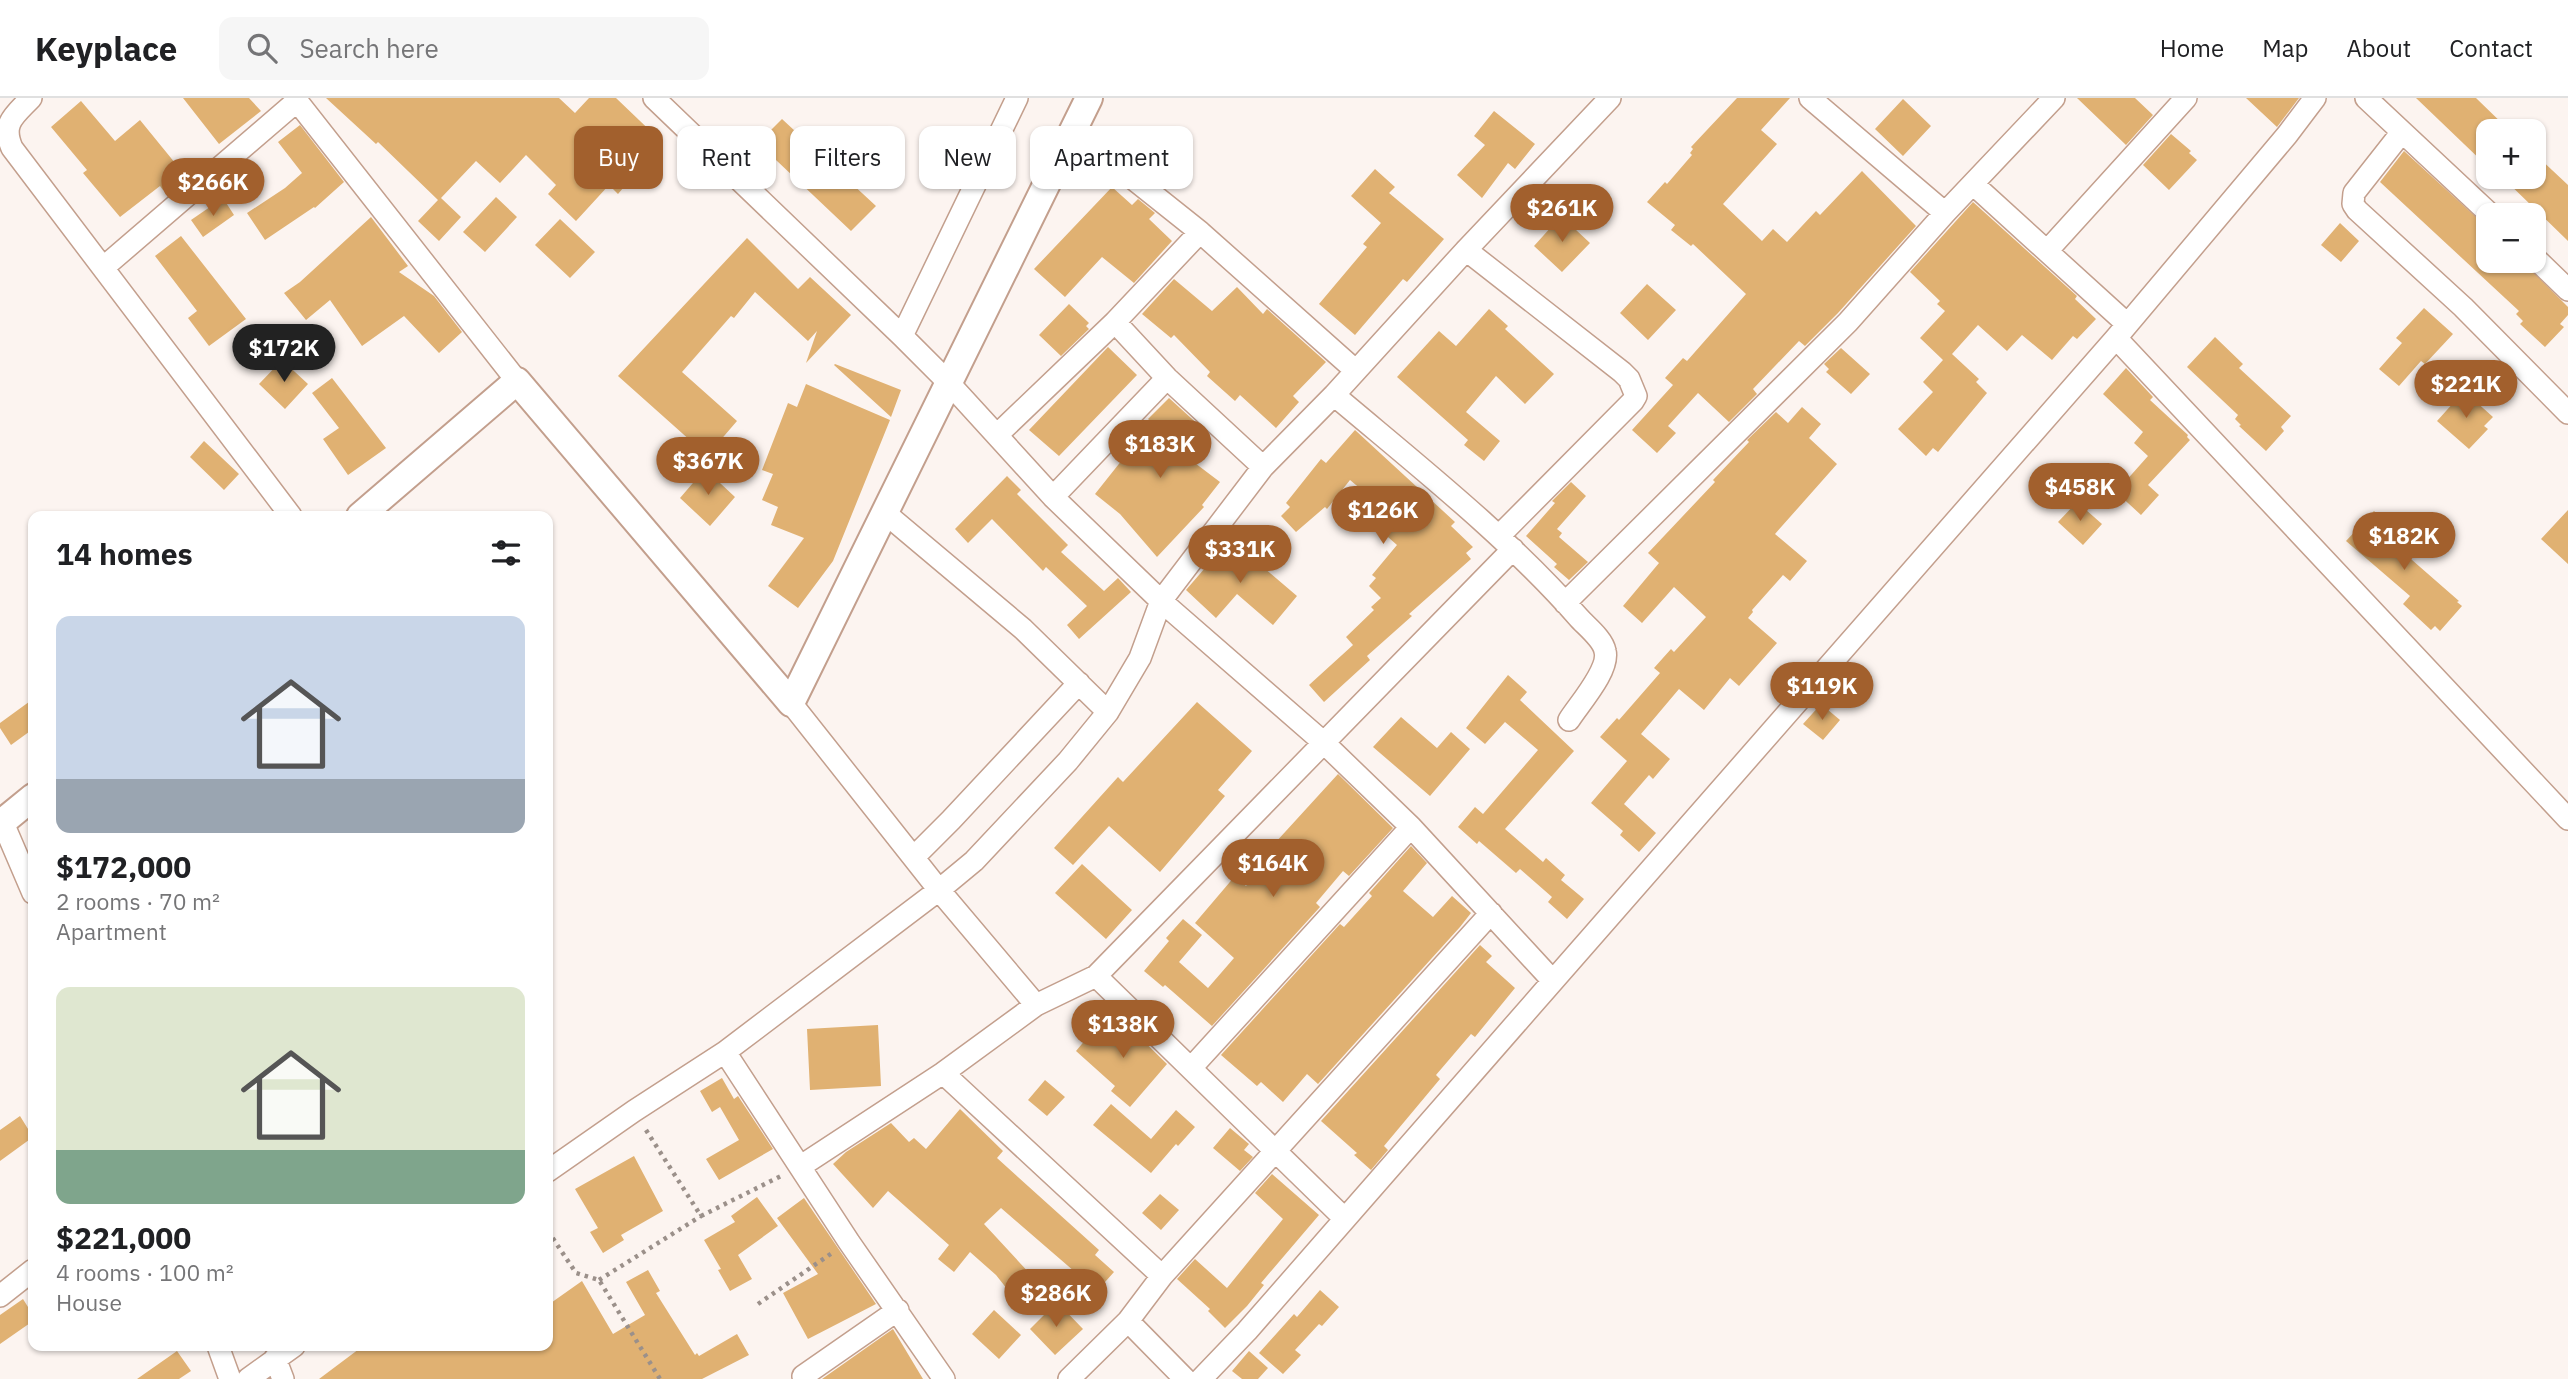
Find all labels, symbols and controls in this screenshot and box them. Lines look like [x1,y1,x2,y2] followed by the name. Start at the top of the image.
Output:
[219,17,709,80] search box
[35,27,177,70] text: Keyplace
[243,29,281,67] icon: search
[299,31,439,65] text: Search here
[2160,32,2224,64] text: Home
[2262,32,2308,64] text: Map
[2346,32,2411,64] text: About
[2449,32,2533,64] text: Contact
[2476,119,2546,273] map controls
[2476,119,2546,189] button: +
[574,126,663,189] chip: Buy
[677,126,776,189] chip: Rent
[790,126,905,189] chip: Filters
[919,126,1016,189] chip: New
[1030,126,1193,189] chip: Apartment
[164,158,262,218] pin: $266K
[177,166,249,196] text: $266K
[1513,184,1611,244] pin: $261K
[1526,192,1598,222] text: $261K
[2476,203,2546,273] button: −
[235,324,333,384] pin: $172K
[248,332,320,362] text: $172K
[2417,360,2515,420] pin: $221K
[2430,368,2502,398] text: $221K
[1111,420,1209,480] pin: $183K
[1124,428,1196,458] text: $183K
[659,438,757,497] pin: $367K
[672,445,744,475] text: $367K
[2031,464,2129,523] pin: $458K
[2044,471,2116,501] text: $458K
[1334,486,1432,546] pin: $126K
[1347,494,1419,524] text: $126K
[2355,512,2453,572] pin: $182K
[2368,520,2440,550] text: $182K
[1191,526,1289,585] pin: $331K
[1204,533,1276,563] text: $331K
[56,534,193,573] text: 14 homes
[487,534,525,572] icon: filters
[228,661,354,787] icon: home
[1773,662,1871,722] pin: $119K
[1786,670,1858,700] text: $119K
[1224,840,1322,899] pin: $164K
[56,847,191,886] text: $172,000
[1237,847,1309,877] text: $164K
[56,886,220,916] text: 2 rooms · 70 m²
[56,916,167,946] text: Apartment
[1074,1000,1172,1060] pin: $138K
[1087,1008,1159,1038] text: $138K
[228,1032,354,1158] icon: home
[56,1218,191,1257] text: $221,000
[56,1257,234,1287] text: 4 rooms · 100 m²
[1007,1270,1105,1329] pin: $286K
[1020,1277,1092,1307] text: $286K
[56,1287,122,1317] text: House

